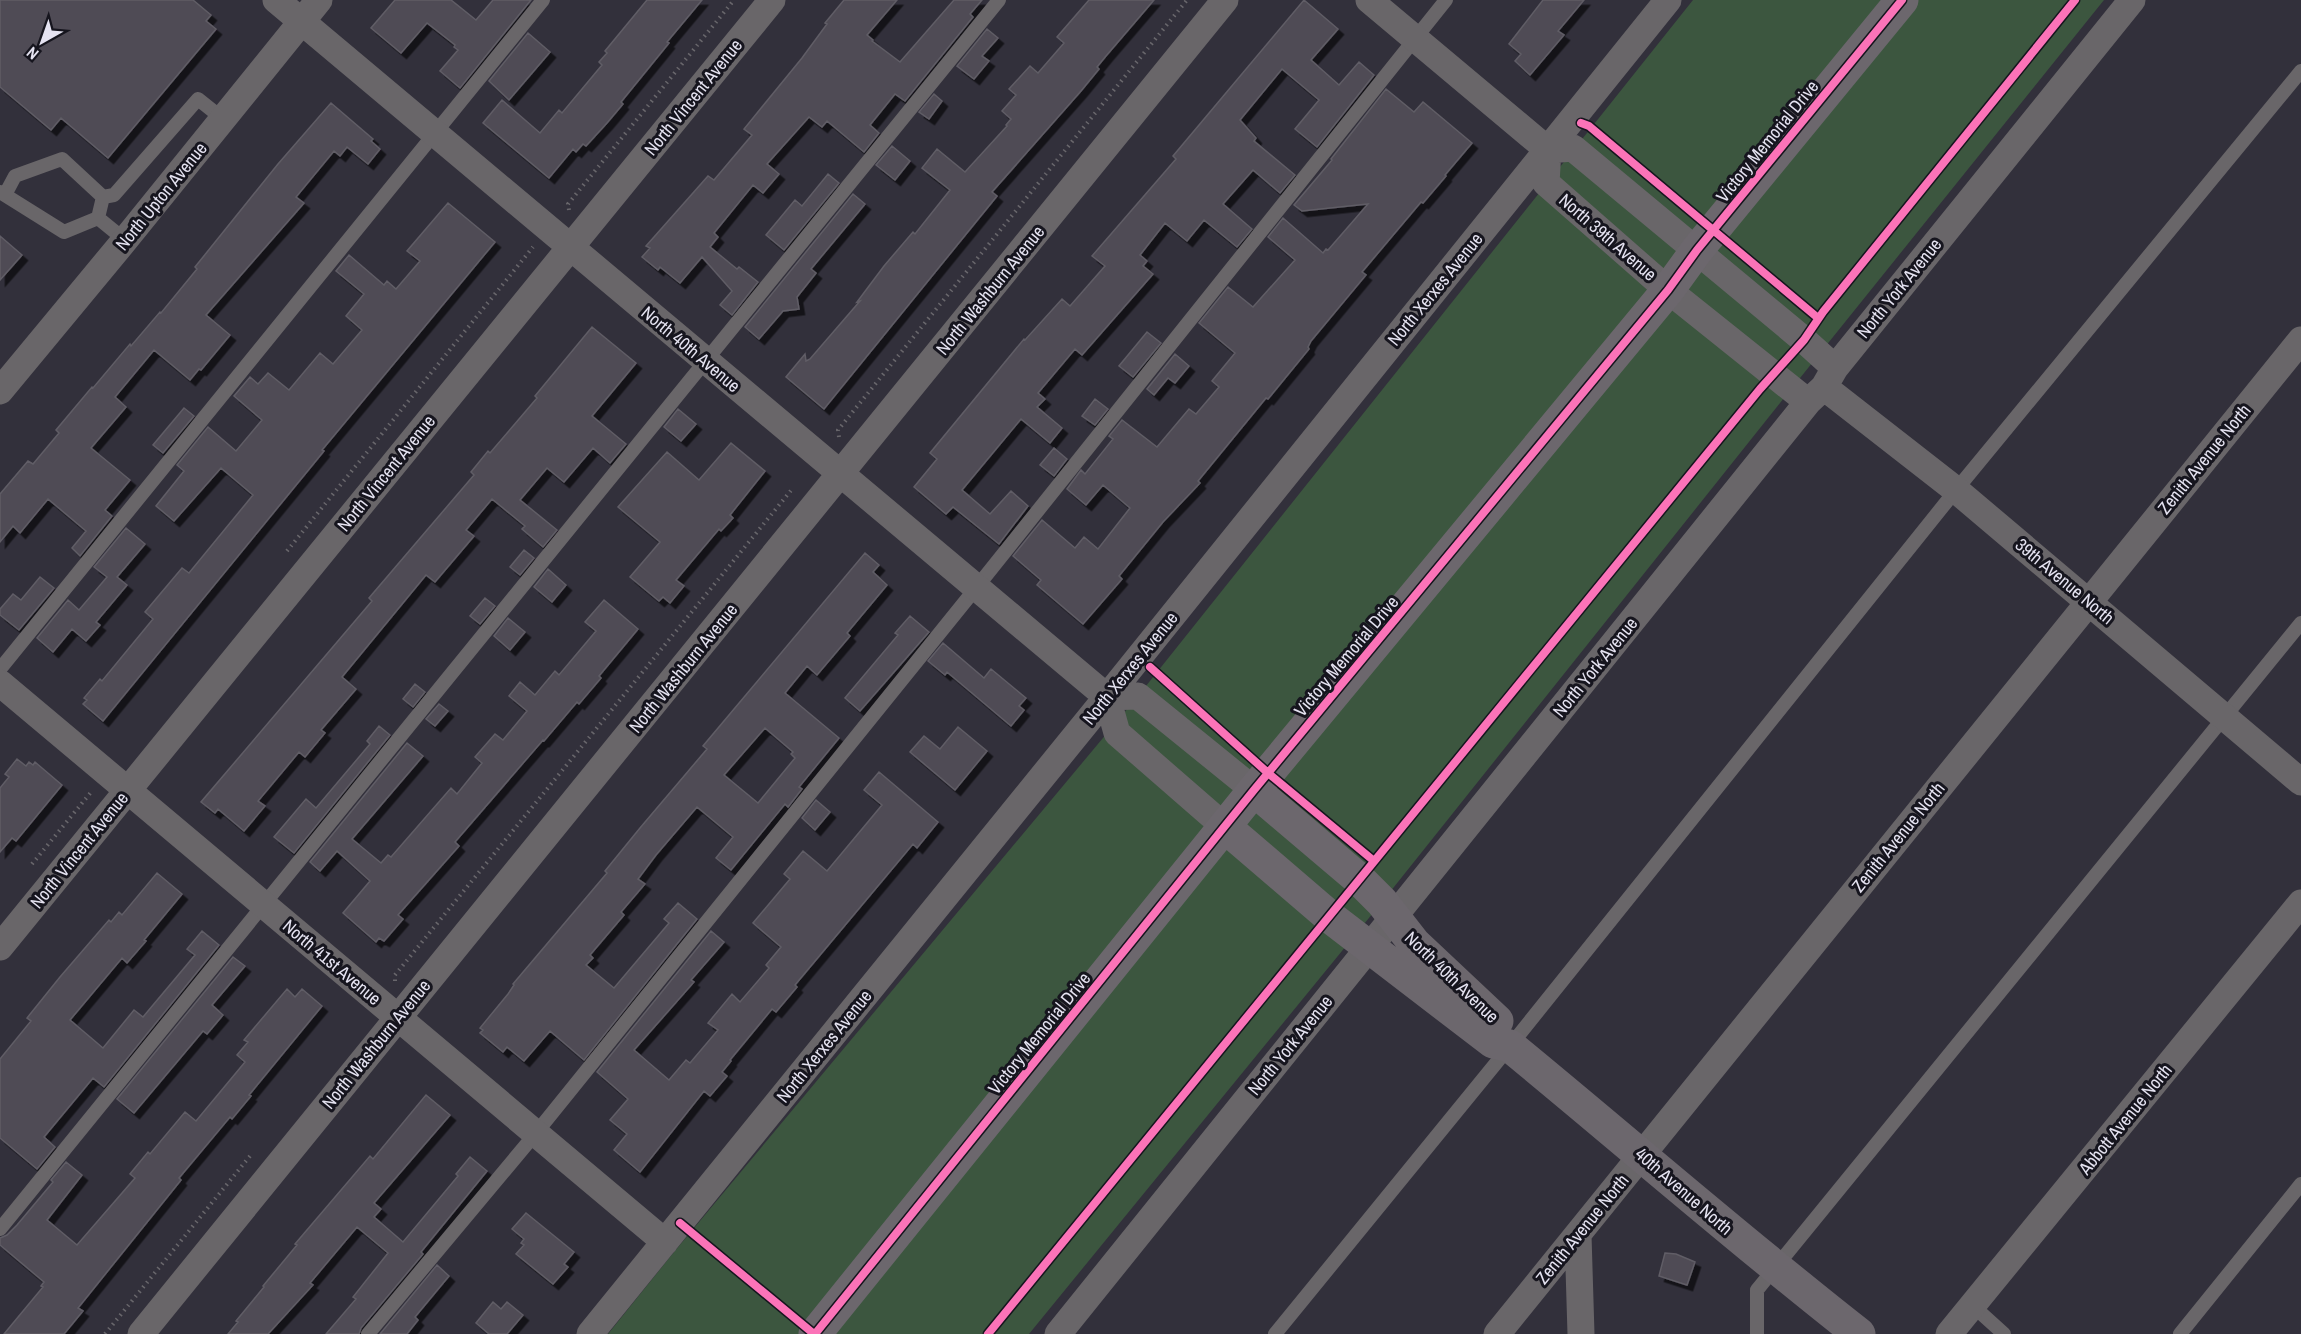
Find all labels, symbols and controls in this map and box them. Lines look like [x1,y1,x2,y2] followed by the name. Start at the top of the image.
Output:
[12,12,72,72] north arrow
[638,34,748,160] street label: North Vincent Avenue
[22,42,43,65] text: N
[1710,75,1824,207] street label: Victory Memorial Drive
[110,137,212,255] street label: North Upton Avenue
[1554,188,1662,286] street label: North 39th Avenue
[930,220,1050,360] street label: North Washburn Avenue
[1382,227,1488,351] street label: North Xerxes Avenue
[1851,233,1947,343] street label: North York Avenue
[636,300,746,398] street label: North 40th Avenue
[2152,399,2256,519] street label: Zenith Avenue North
[331,410,441,536] street label: North Vincent Avenue
[2010,532,2120,630] street label: 39th Avenue North
[1288,590,1404,722] street label: Victory Memorial Drive
[623,598,743,738] street label: North Washburn Avenue
[1077,606,1183,730] street label: North Xerxes Avenue
[1547,612,1643,722] street label: North York Avenue
[1846,777,1950,897] street label: Zenith Avenue North
[24,787,134,913] street label: North Vincent Avenue
[278,913,386,1011] street label: North 41st Avenue
[1399,926,1505,1028] street label: North 40th Avenue
[982,967,1096,1099] street label: Victory Memorial Drive
[316,974,436,1114] street label: North Washburn Avenue
[771,984,877,1108] street label: North Xerxes Avenue
[1242,990,1338,1100] street label: North York Avenue
[2072,1058,2178,1180] street label: Abbott Avenue North
[1630,1142,1738,1240] street label: 40th Avenue North
[1530,1169,1634,1289] street label: Zenith Avenue North

